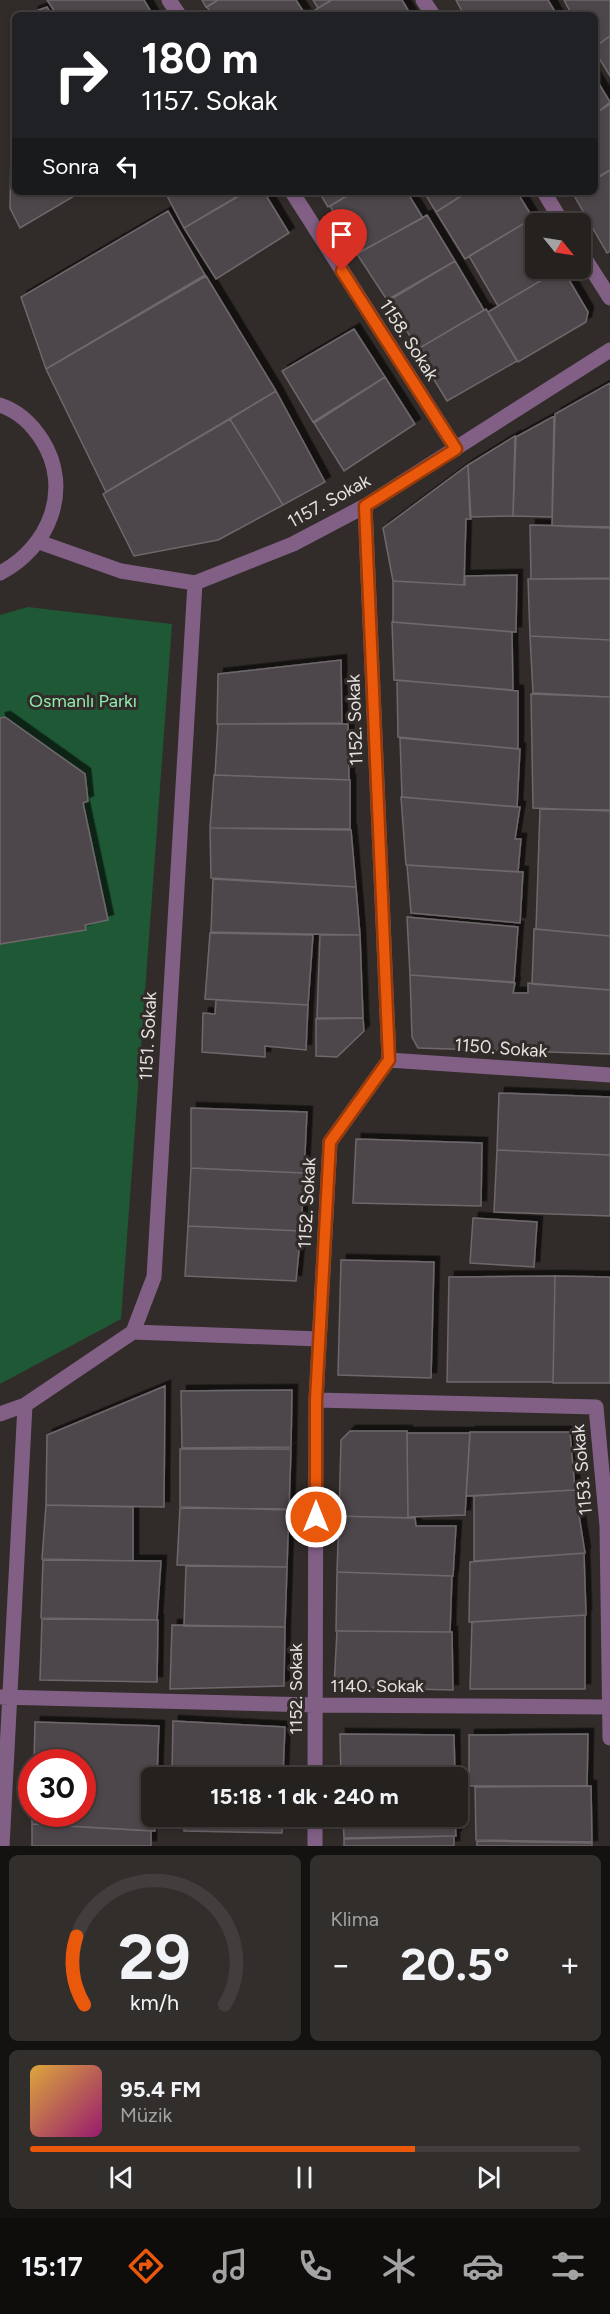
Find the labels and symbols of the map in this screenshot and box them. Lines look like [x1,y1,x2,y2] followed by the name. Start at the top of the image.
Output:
[316,209,367,271] pin
[525,213,591,279] north arrow
[375,295,444,385] street label: 1158. Sokak
[284,469,374,533] street label: 1157. Sokak
[342,674,368,766] street label: 1152. Sokak
[29,690,137,712] park label: Osmanlı Parkı
[135,991,161,1081] street label: 1151. Sokak
[454,1034,548,1062] street label: 1150. Sokak
[294,1157,320,1249] street label: 1152. Sokak
[567,1423,597,1516] street label: 1153. Sokak
[284,1485,348,1549] position arrow
[285,1643,307,1735] street label: 1152. Sokak
[330,1675,424,1697] street label: 1140. Sokak
[18,1749,96,1827] speed limit sign: 30

